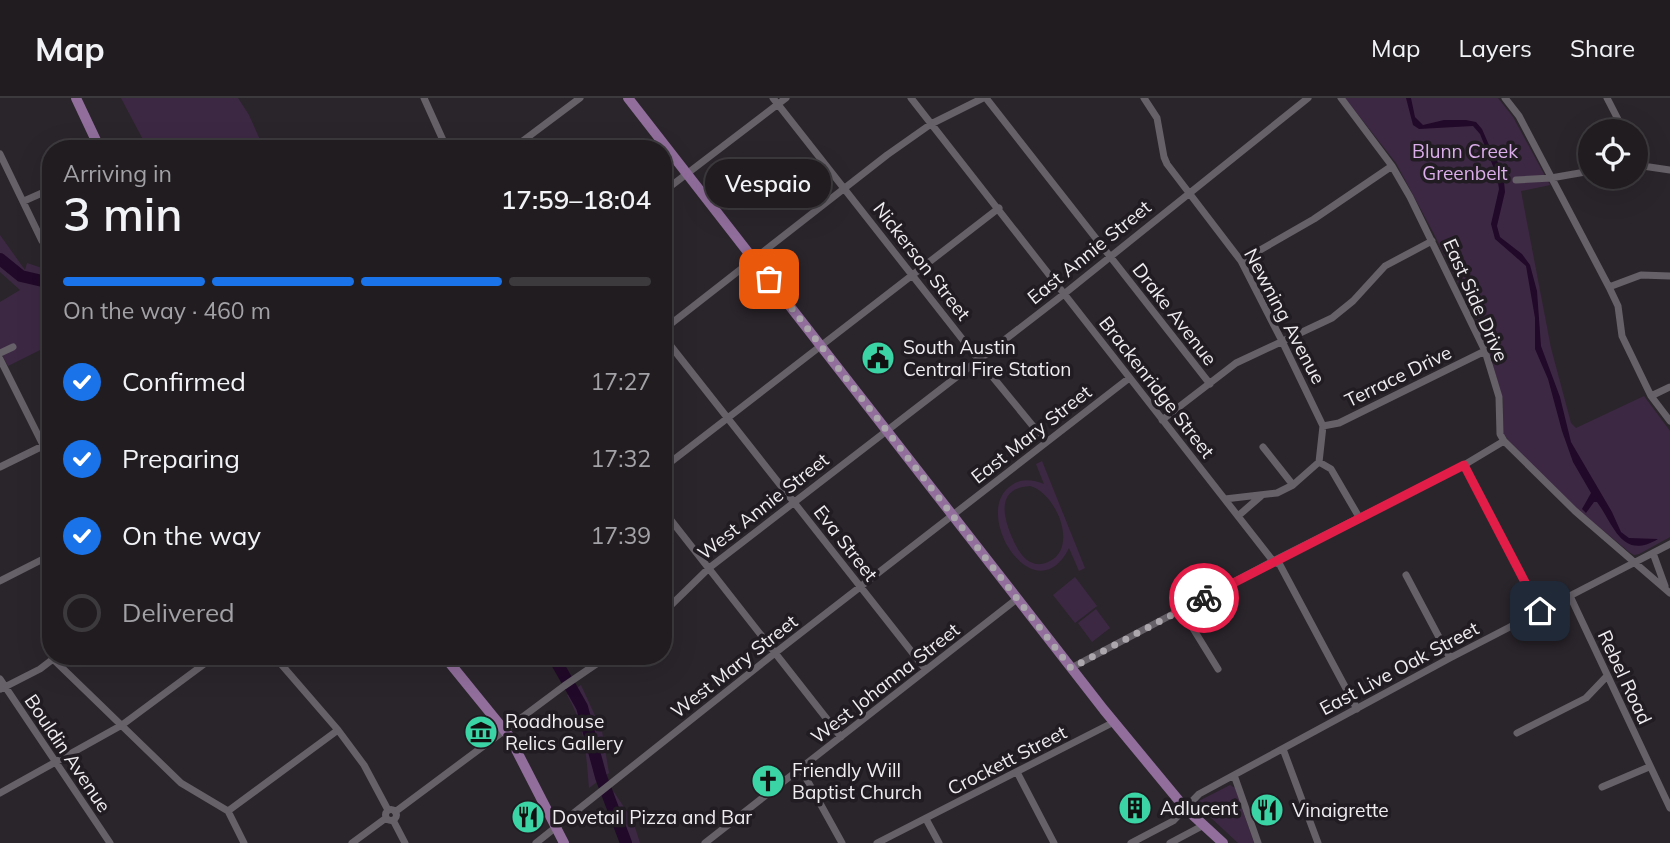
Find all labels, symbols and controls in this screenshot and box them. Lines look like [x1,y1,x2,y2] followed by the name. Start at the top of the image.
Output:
[35,28,105,69] text: Map
[1371,33,1420,63] text: Map
[1458,33,1532,63] text: Layers
[1570,33,1635,63] text: Share
[1578,119,1648,189] map controls
[1578,119,1648,189] button: locate
[1412,139,1518,185] park label: Blunn Creek Greenbelt
[63,159,172,188] text: Arriving in
[706,160,832,209] callout: Vespaio
[725,169,811,198] text: Vespaio
[501,183,651,216] text: 17:59–18:04
[63,185,182,243] text: 3 min
[1022,195,1156,309] street label: East Annie Street
[868,197,976,325] street label: Nickerson Street
[1438,235,1514,365] street label: East Side Drive
[1239,244,1331,388] street label: Newning Avenue
[739,249,799,309] pin
[1128,258,1222,370] street label: Drake Avenue
[750,260,788,298] icon: bag
[63,296,271,325] text: On the way · 460 m
[1094,311,1220,463] street label: Brackenridge Street
[903,335,1071,381] place label: South Austin Central Fire Station
[859,339,897,377] public building icon: South Austin Central Fire Station
[1341,340,1455,412] street label: Terrace Drive
[63,363,101,401] icon: check
[122,365,246,398] text: Confirmed
[591,367,651,396] text: 17:27
[966,379,1096,488] street label: East Mary Street
[63,440,101,478] icon: check
[122,442,240,475] text: Preparing
[591,444,651,473] text: 17:32
[693,447,834,565] street label: West Annie Street
[809,500,883,586] street label: Eva Street
[63,517,101,555] icon: check
[122,519,261,552] text: On the way
[591,521,651,550] text: 17:39
[1169,563,1239,633] courier
[1185,579,1223,617] icon: bike
[1510,581,1570,641] pin
[1521,592,1559,630] icon: home
[122,596,235,629] text: Delivered
[666,609,802,723] street label: West Mary Street
[1315,616,1483,720] street label: East Live Oak Street
[806,617,964,749] street label: West Johanna Street
[1593,626,1657,728] street label: Rebel Road
[20,689,116,817] street label: Bouldin Avenue
[505,709,623,755] place label: Roadhouse Relics Gallery
[462,713,500,751] museum icon: Roadhouse Relics Gallery
[943,720,1071,800] street label: Crockett Street
[792,758,922,804] place label: Friendly Will Baptist Church
[749,762,787,800] church icon: Friendly Will Baptist Church
[1116,789,1154,827] building icon: Adlucent
[1248,791,1286,829] restaurant icon: Vinaigrette
[1160,796,1238,820] place label: Adlucent
[509,798,547,836] restaurant icon: Dovetail Pizza and Bar
[1292,798,1389,822] place label: Vinaigrette
[552,805,752,829] place label: Dovetail Pizza and Bar

